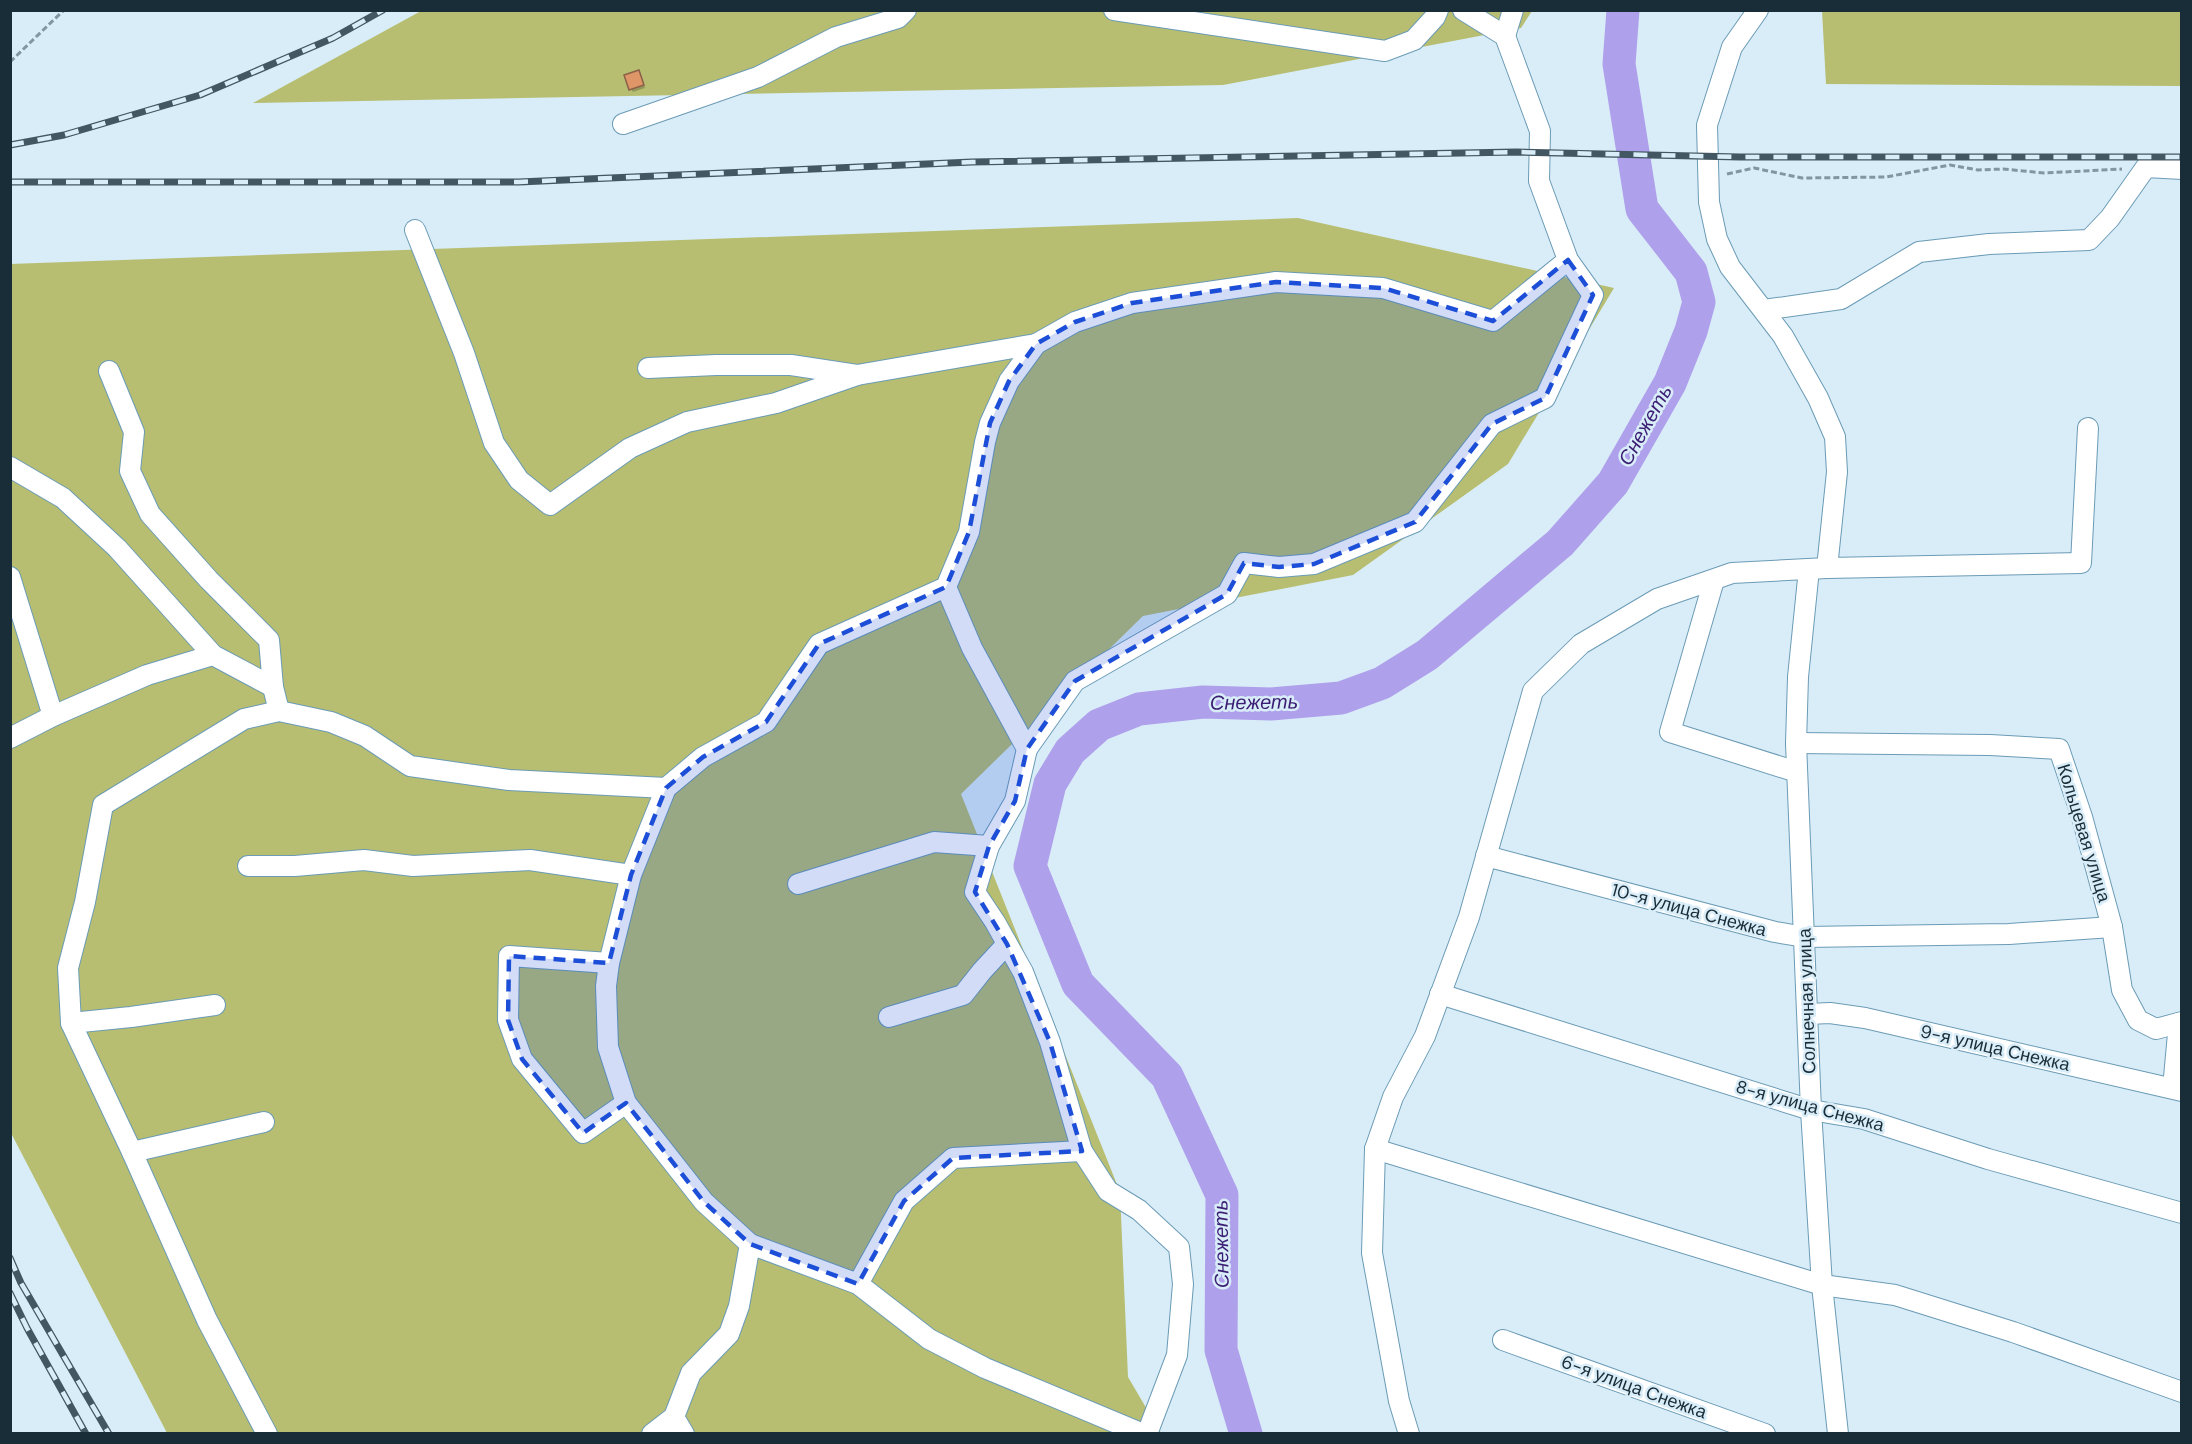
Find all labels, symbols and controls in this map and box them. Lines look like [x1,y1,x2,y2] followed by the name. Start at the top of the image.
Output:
[1612,380,1678,470] water label: Снежеть
[1210,688,1298,716] water label: Снежеть
[2052,761,2117,906] street label: Кольцевая улица
[1609,878,1770,942] street label: 10-я улица Снежка
[1792,927,1822,1074] street label: Солнечная улица
[1918,1019,2073,1077] street label: 9-я улица Снежка
[1733,1075,1888,1138] street label: 8-я улица Снежка
[1207,1200,1235,1288] water label: Снежеть
[1558,1350,1711,1425] street label: 6-я улица Снежка

